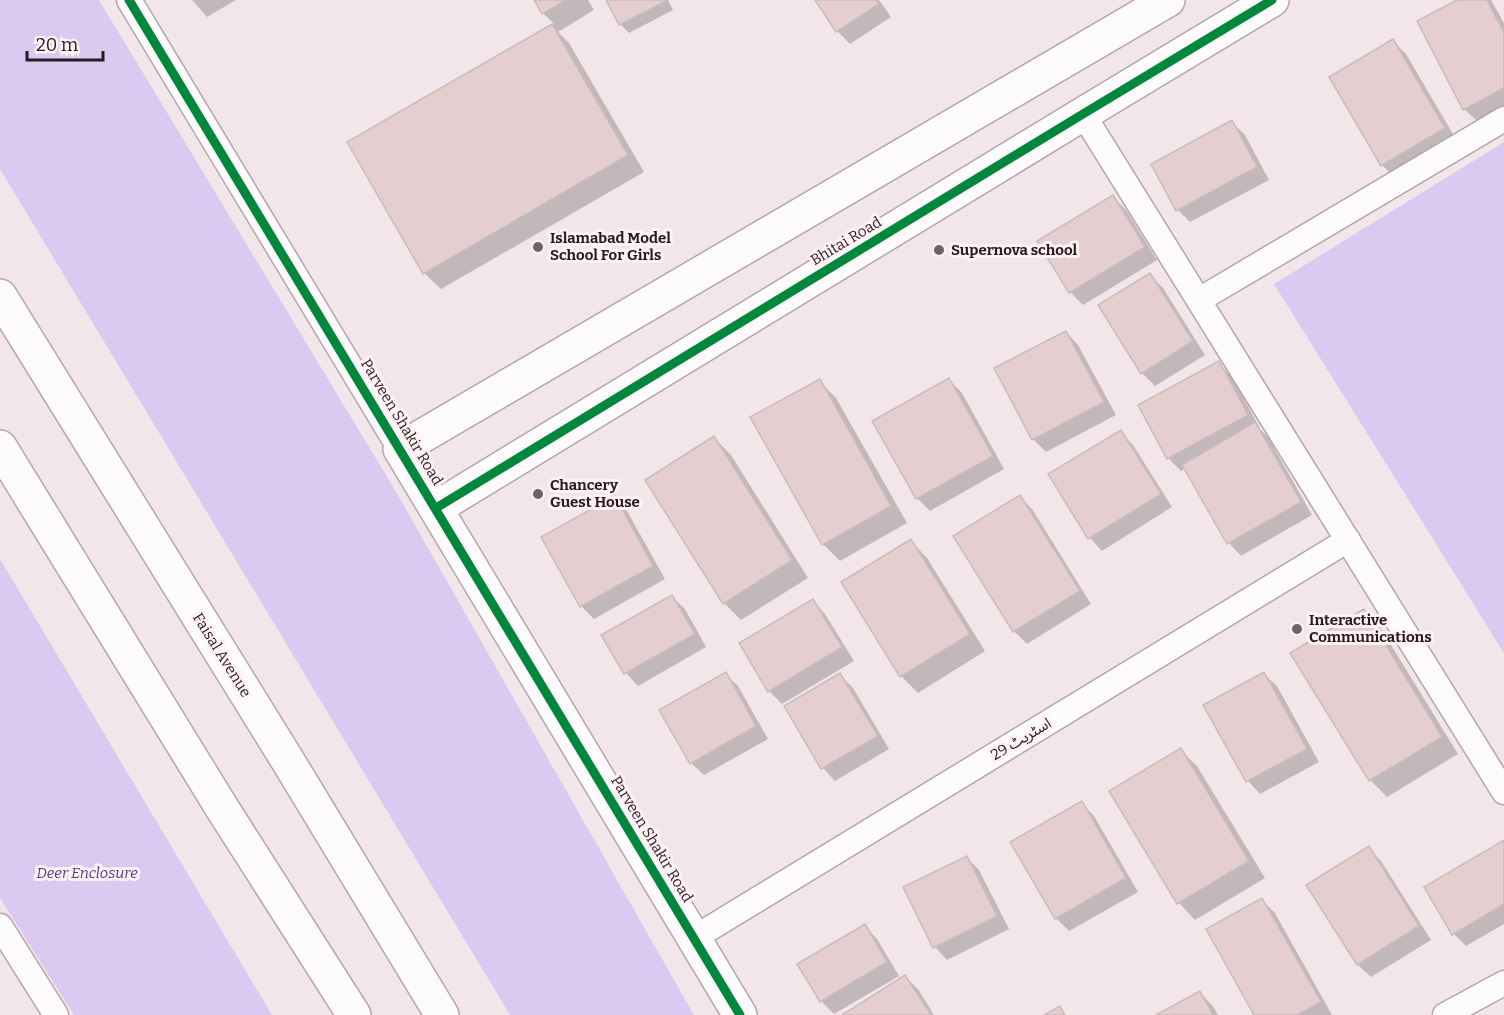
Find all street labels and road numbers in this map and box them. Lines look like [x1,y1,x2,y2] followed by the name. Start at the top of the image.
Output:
[807,213,885,269] street label: Bhitai Road
[357,356,447,489] street label: Parveen Shakir Road
[189,609,255,701] street label: Faisal Avenue
[988,714,1054,764] street label: اسٹریٹ 29
[607,773,697,906] street label: Parveen Shakir Road

